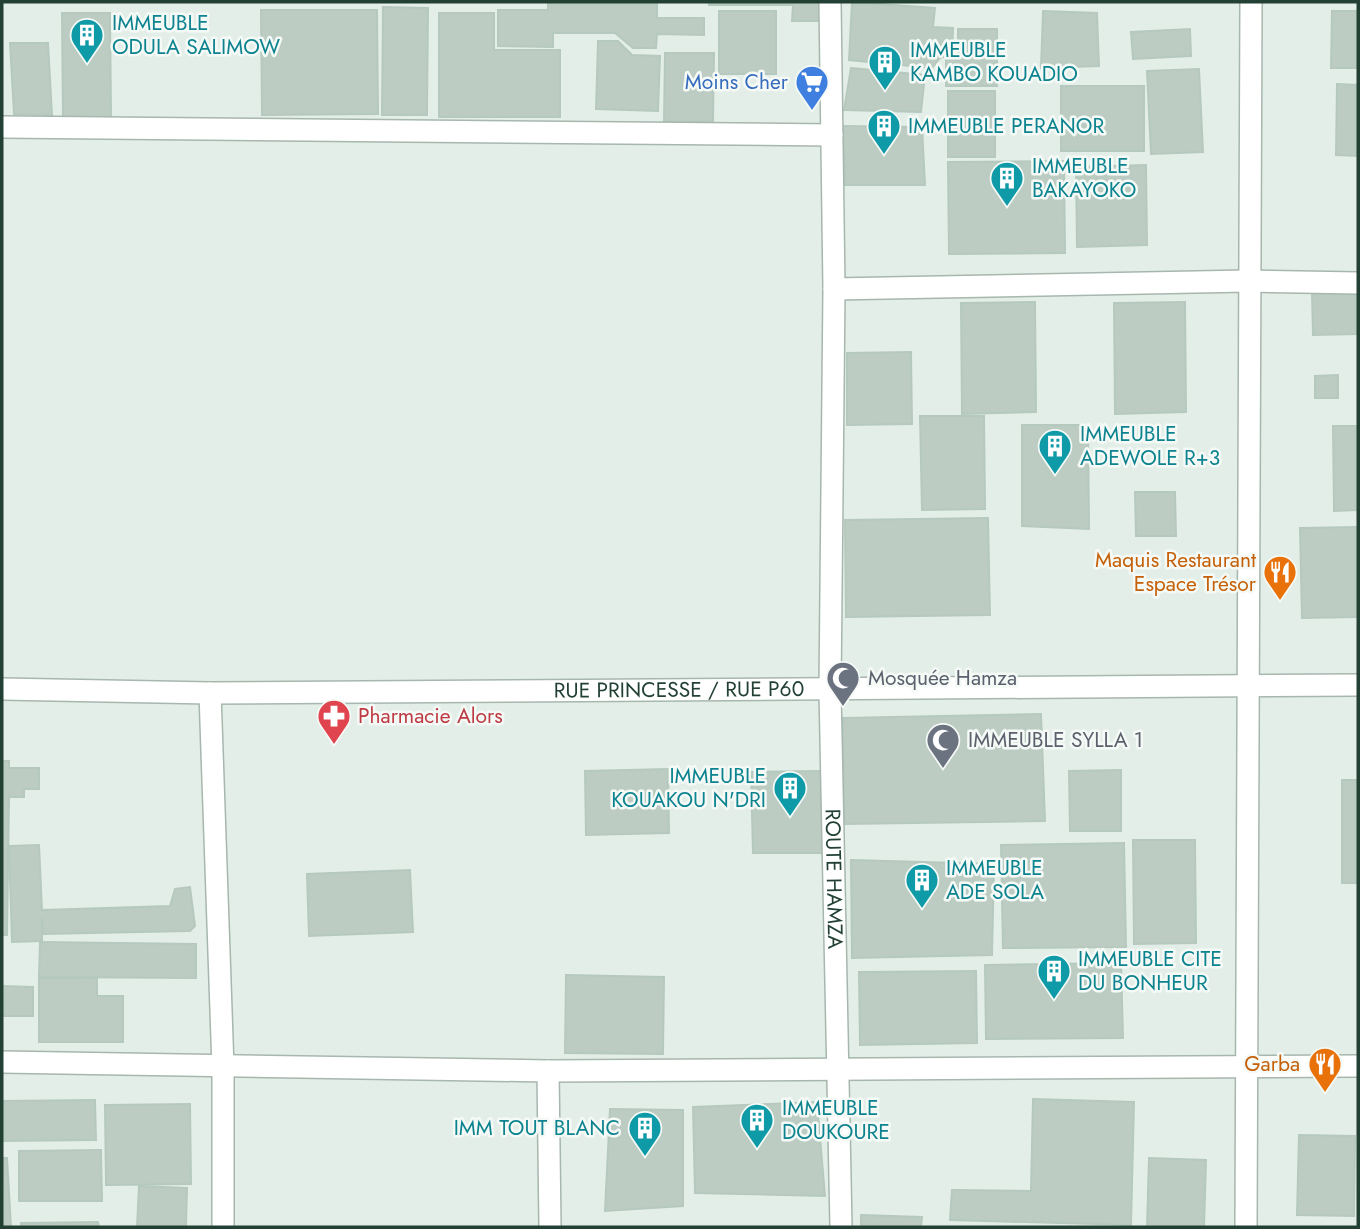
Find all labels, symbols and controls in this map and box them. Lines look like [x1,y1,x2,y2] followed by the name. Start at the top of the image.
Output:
[112,8,280,62] place label: IMMEUBLE ODULA SALIMOW
[68,16,106,65] building icon: IMMEUBLE ODULA SALIMOW
[910,35,1078,89] place label: IMMEUBLE KAMBO KOUADIO
[866,43,904,92] building icon: IMMEUBLE KAMBO KOUADIO
[793,63,831,112] supermarket icon: Moins Cher
[685,67,789,97] place label: Moins Cher
[865,107,903,156] building icon: IMMEUBLE PERANOR
[908,111,1104,141] place label: IMMEUBLE PERANOR
[1032,151,1136,205] place label: IMMEUBLE BAKAYOKO
[988,159,1026,208] building icon: IMMEUBLE BAKAYOKO
[1080,419,1220,473] place label: IMMEUBLE ADEWOLE R+3
[1036,427,1074,476] building icon: IMMEUBLE ADEWOLE R+3
[1095,545,1257,599] place label: Maquis Restaurant Espace Trésor
[1261,553,1299,602] restaurant icon: Maquis Restaurant Espace Trésor
[824,659,862,708] mosque icon: Mosquée Hamza
[868,663,1017,693] place label: Mosquée Hamza
[554,674,804,706] street label: RUE PRINCESSE / RUE P60
[315,697,353,746] pharmacy icon: Pharmacie Alors
[358,701,503,731] place label: Pharmacie Alors
[924,721,962,770] mosque icon: IMMEUBLE SYLLA 1
[968,725,1143,755] place label: IMMEUBLE SYLLA 1
[611,761,766,815] place label: IMMEUBLE KOUAKOU N'DRI
[771,769,809,818] building icon: IMMEUBLE KOUAKOU N'DRI
[817,808,850,950] street label: ROUTE HAMZA
[946,853,1044,907] place label: IMMEUBLE ADE SOLA
[903,861,941,910] building icon: IMMEUBLE ADE SOLA
[1078,944,1222,998] place label: IMMEUBLE CITE DU BONHEUR
[1035,952,1073,1001] building icon: IMMEUBLE CITE DU BONHEUR
[1306,1045,1344,1094] restaurant icon: Garba
[1244,1049,1300,1079] place label: Garba
[782,1093,890,1147] place label: IMMEUBLE DOUKOURE
[738,1101,776,1150] building icon: IMMEUBLE DOUKOURE
[626,1109,664,1158] building icon: IMM TOUT BLANC
[454,1113,620,1143] place label: IMM TOUT BLANC

